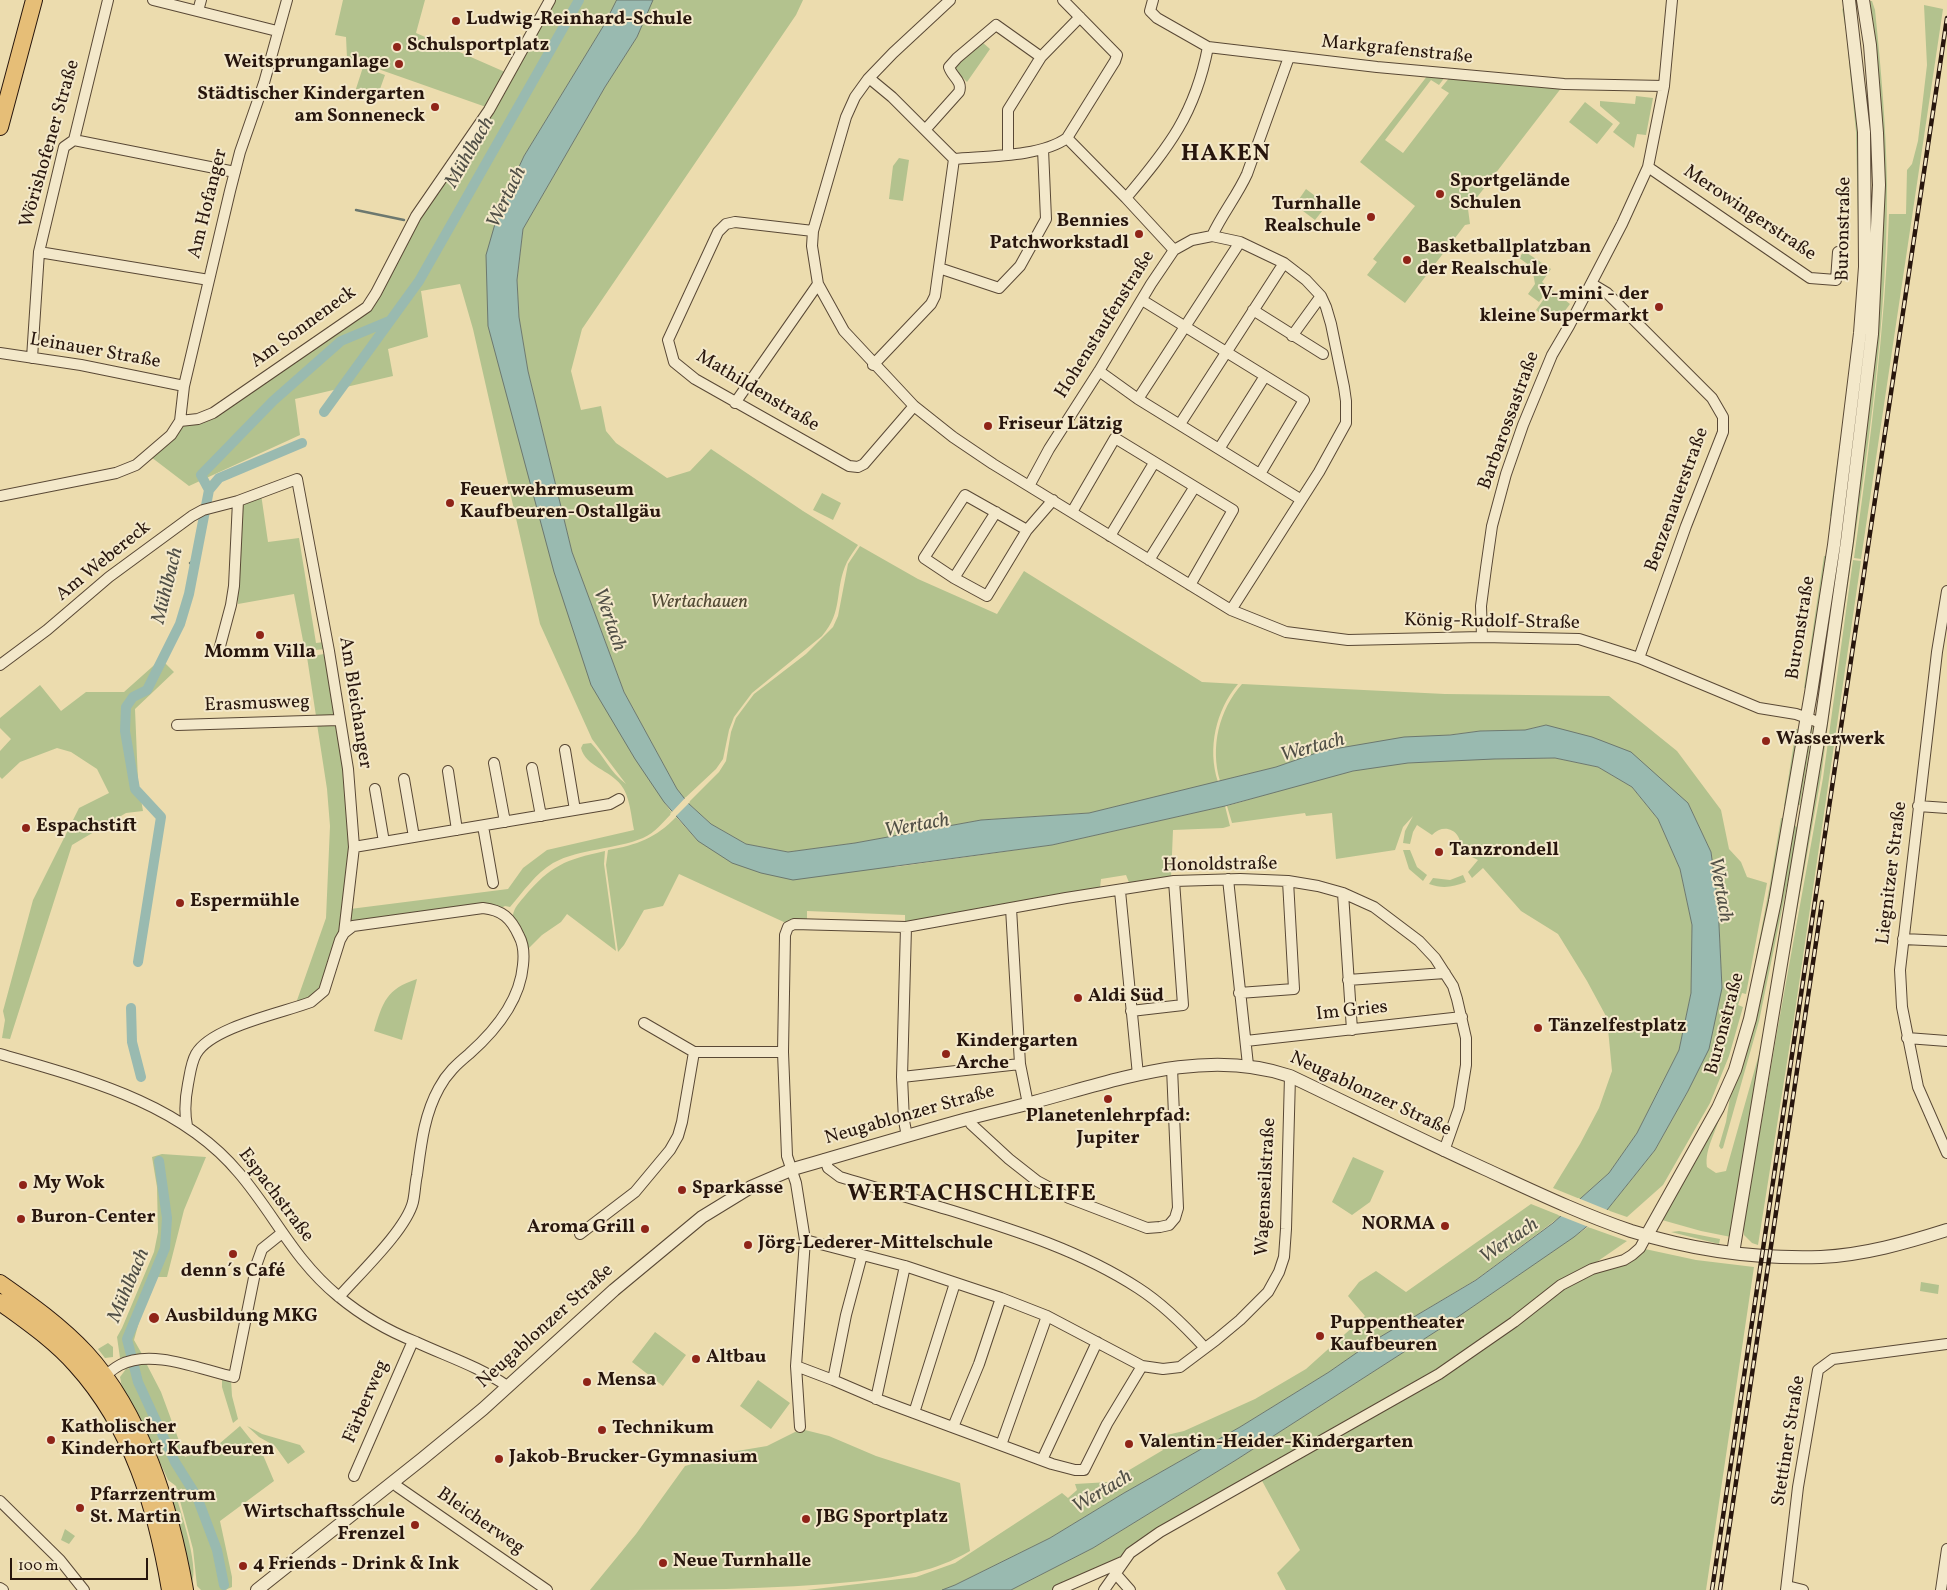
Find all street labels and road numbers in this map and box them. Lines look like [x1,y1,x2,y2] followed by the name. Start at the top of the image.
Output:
[1320,32,1474,70] street label: Markgrafenstraße
[16,57,86,231] street label: Wörishofener Straße
[184,147,234,261] street label: Am Hofanger
[1678,161,1820,267] street label: Merowingerstraße
[1833,177,1857,281] street label: Buronstraße
[1051,247,1161,403] street label: Hohenstaufenstraße
[247,282,361,374] street label: Am Sonneneck
[28,329,162,375] street label: Leinauer Straße
[691,346,823,438] street label: Mathildenstraße
[1474,349,1546,493] street label: Barbarossastraße
[1641,425,1715,575] street label: Benzenauerstraße
[52,517,156,607] street label: Am Webereck
[1783,575,1821,681] street label: Buronstraße
[1404,610,1580,636] street label: König-Rudolf-Straße
[332,636,376,770] street label: Am Bleichanger
[204,692,310,718] street label: Erasmusweg
[1873,800,1913,946] street label: Liegnitzer Straße
[1162,854,1278,878] street label: Honoldstraße
[1701,971,1751,1077] street label: Buronstraße
[1315,997,1389,1027] street label: Im Gries
[1286,1048,1454,1142] street label: Neugablonzer Straße
[822,1081,998,1151] street label: Neugablonzer Straße
[1252,1117,1282,1257] street label: Wagenseilstraße
[232,1144,318,1248] street label: Espachstraße
[473,1260,619,1394] street label: Neugablonzer Straße
[339,1357,395,1447] street label: Färberweg
[1768,1374,1812,1508] street label: Stettiner Straße
[432,1483,528,1561] street label: Bleicherweg

